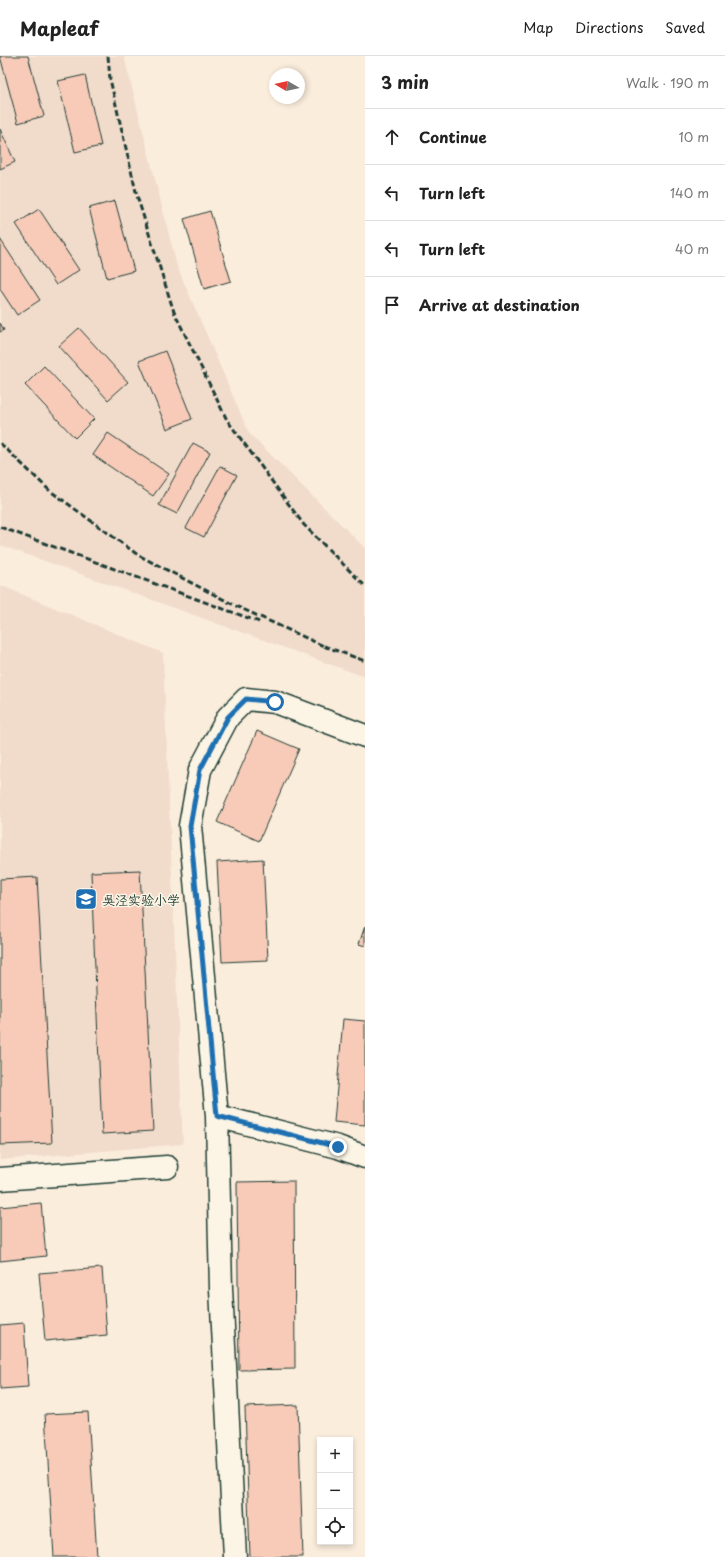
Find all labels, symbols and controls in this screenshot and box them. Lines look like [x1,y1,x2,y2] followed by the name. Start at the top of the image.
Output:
[20,14,98,42] text: Mapleaf
[523,17,553,38] text: Map
[575,17,643,38] text: Directions
[665,17,705,38] text: Saved
[269,68,305,104] north arrow
[381,69,429,95] text: 3 min
[626,73,709,92] text: Walk · 190 m
[419,125,487,148] text: Continue
[381,126,403,148] icon: ahead
[679,127,709,146] text: 10 m
[419,181,485,204] text: Turn left
[381,182,403,204] icon: left
[670,183,709,202] text: 140 m
[419,237,485,260] text: Turn left
[381,238,403,260] icon: left
[675,239,709,258] text: 40 m
[419,293,580,316] text: Arrive at destination
[381,294,403,316] icon: arrive
[266,693,284,711] route start
[73,886,99,912] school or university icon: 吴泾实验小学
[102,890,180,909] place label: 吴泾实验小学
[329,1138,347,1156] route end
[317,1437,353,1545] map controls
[317,1437,353,1473] button: +
[317,1473,353,1509] button: −
[317,1509,353,1545] button: locate

